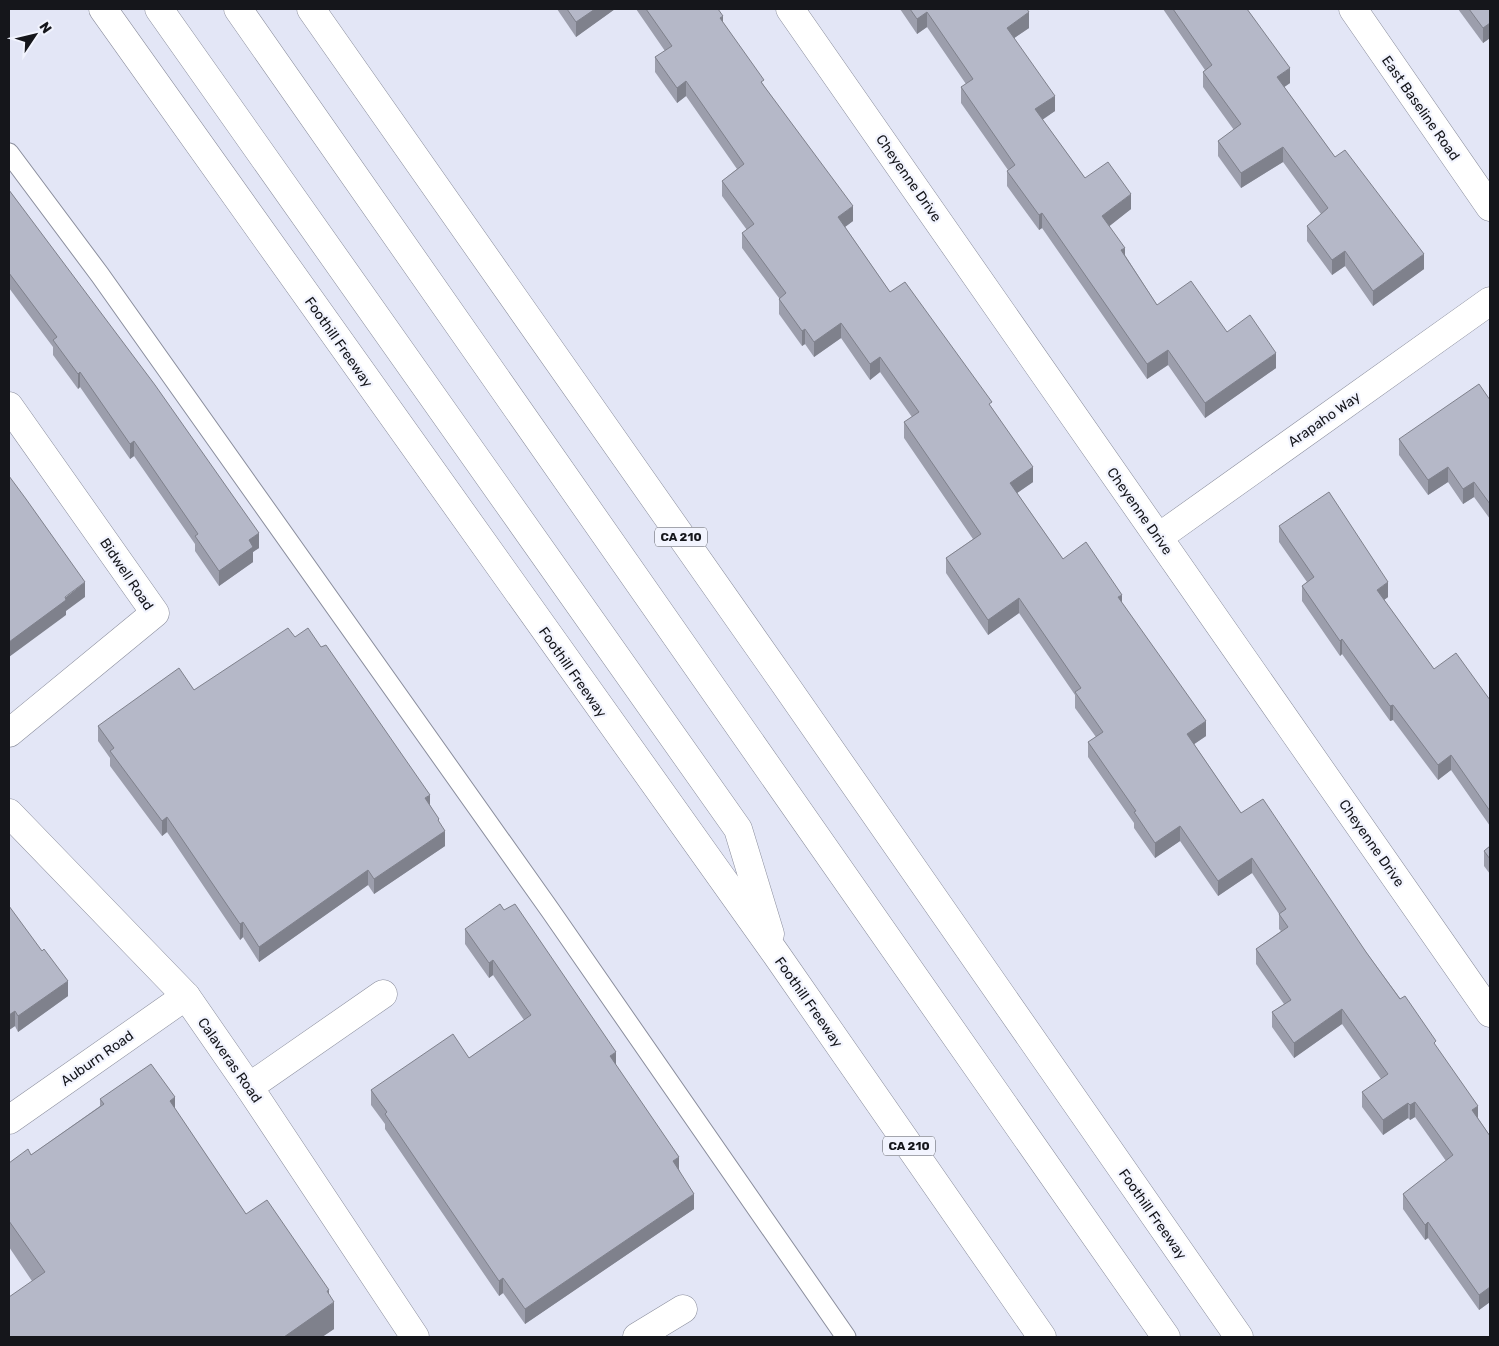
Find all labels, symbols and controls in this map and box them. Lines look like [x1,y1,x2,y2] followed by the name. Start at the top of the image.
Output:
[10,10,60,60] north arrow
[35,19,55,37] text: N
[1378,53,1463,164] street label: East Baseline Road
[872,131,945,225] street label: Cheyenne Drive
[301,294,376,391] street label: Foothill Freeway
[1285,388,1364,451] street label: Arapaho Way
[1103,464,1176,558] street label: Cheyenne Drive
[655,528,707,546] road number: CA 210
[96,535,157,614] street label: Bidwell Road
[535,624,610,721] street label: Foothill Freeway
[1335,796,1408,890] street label: Cheyenne Drive
[771,954,846,1051] street label: Foothill Freeway
[194,1014,265,1106] street label: Calaveras Road
[58,1027,137,1090] street label: Auburn Road
[883,1136,935,1156] road number: CA 210
[1115,1166,1190,1263] street label: Foothill Freeway

